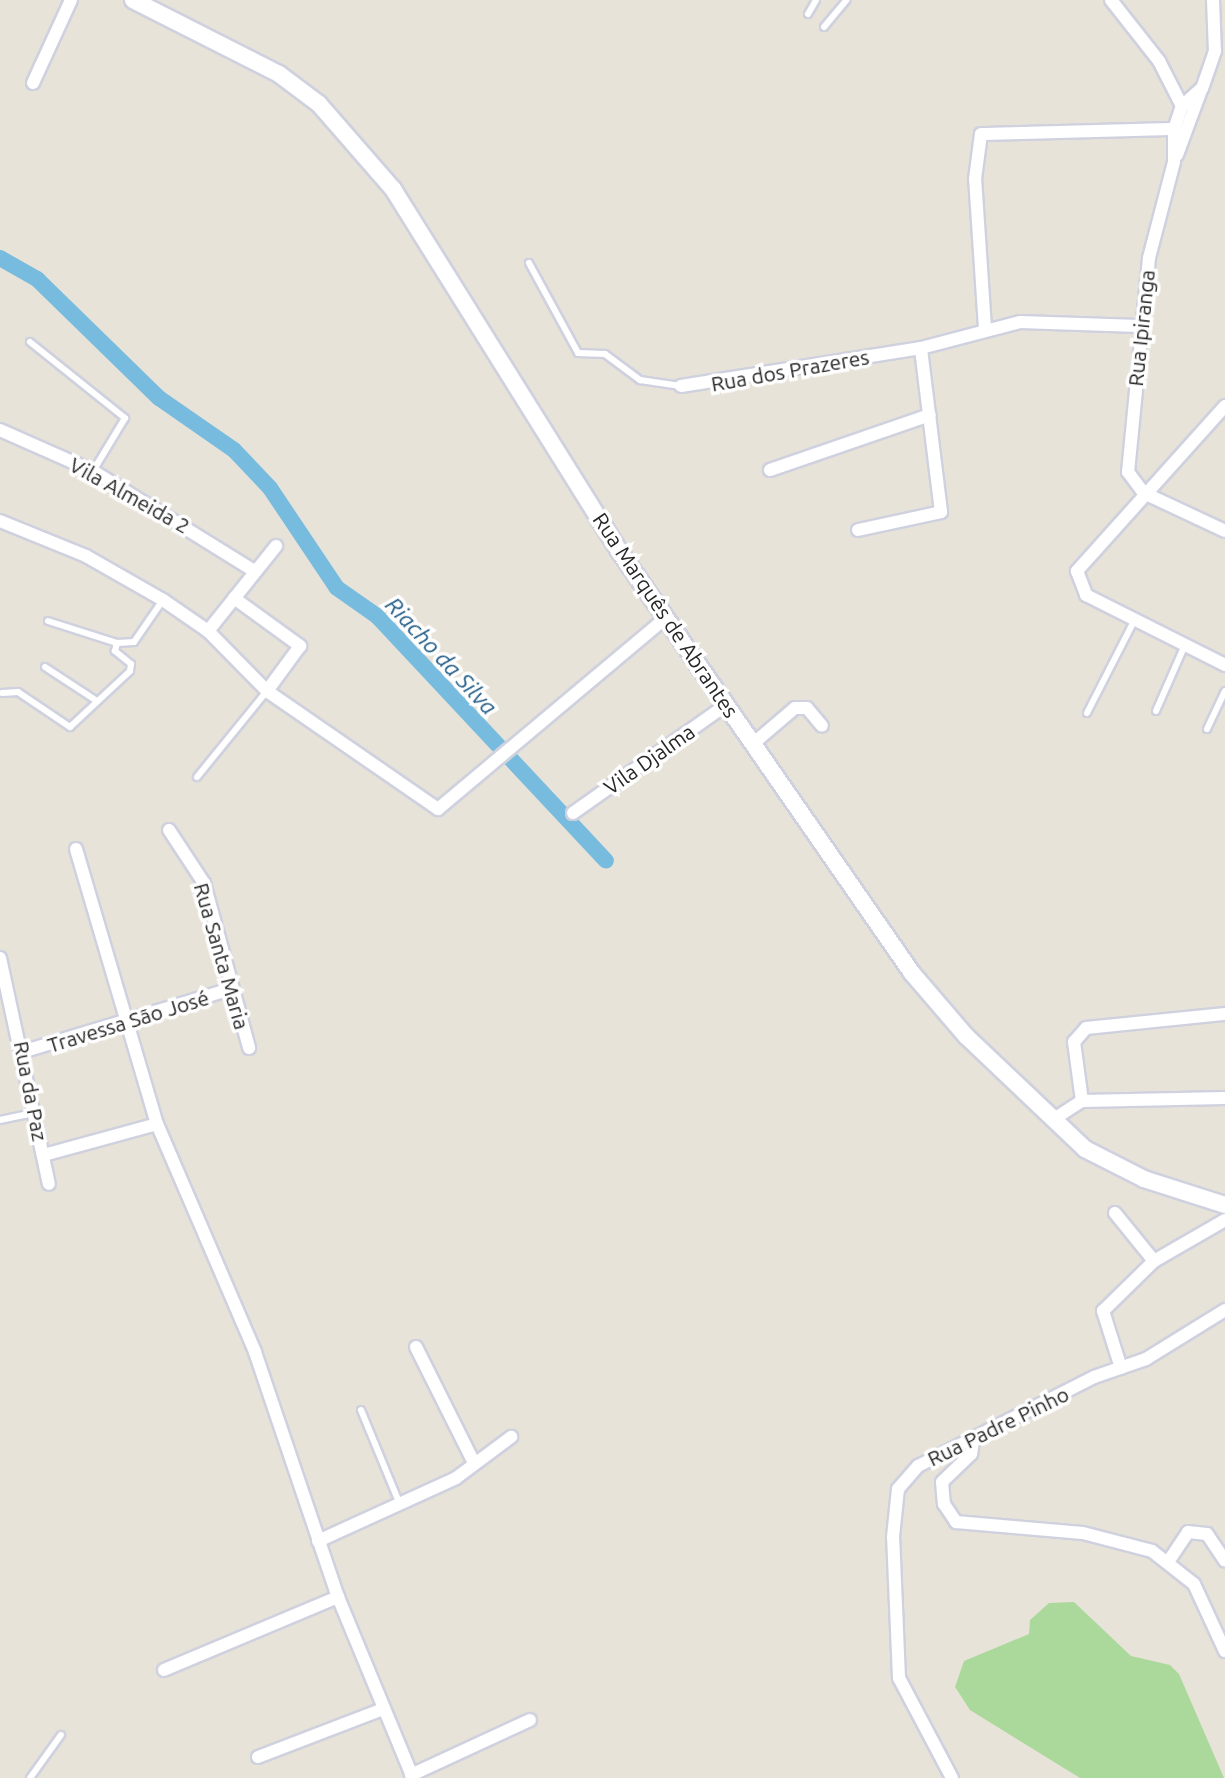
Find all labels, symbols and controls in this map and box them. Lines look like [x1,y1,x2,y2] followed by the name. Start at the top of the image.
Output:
[1122,268,1160,388] street label: Rua Ipiranga
[709,344,871,396] street label: Rua dos Prazeres
[65,452,195,538] street label: Vila Almeida 2
[588,508,744,722] street label: Rua Marquês de Abrantes
[379,591,503,721] water label: Riacho da Silva
[599,718,699,800] street label: Vila Djalma
[189,880,255,1032] street label: Rua Santa Maria
[44,984,212,1058] street label: Travessa São José
[9,1039,53,1143] street label: Rua da Paz
[923,1381,1073,1471] street label: Rua Padre Pinho

